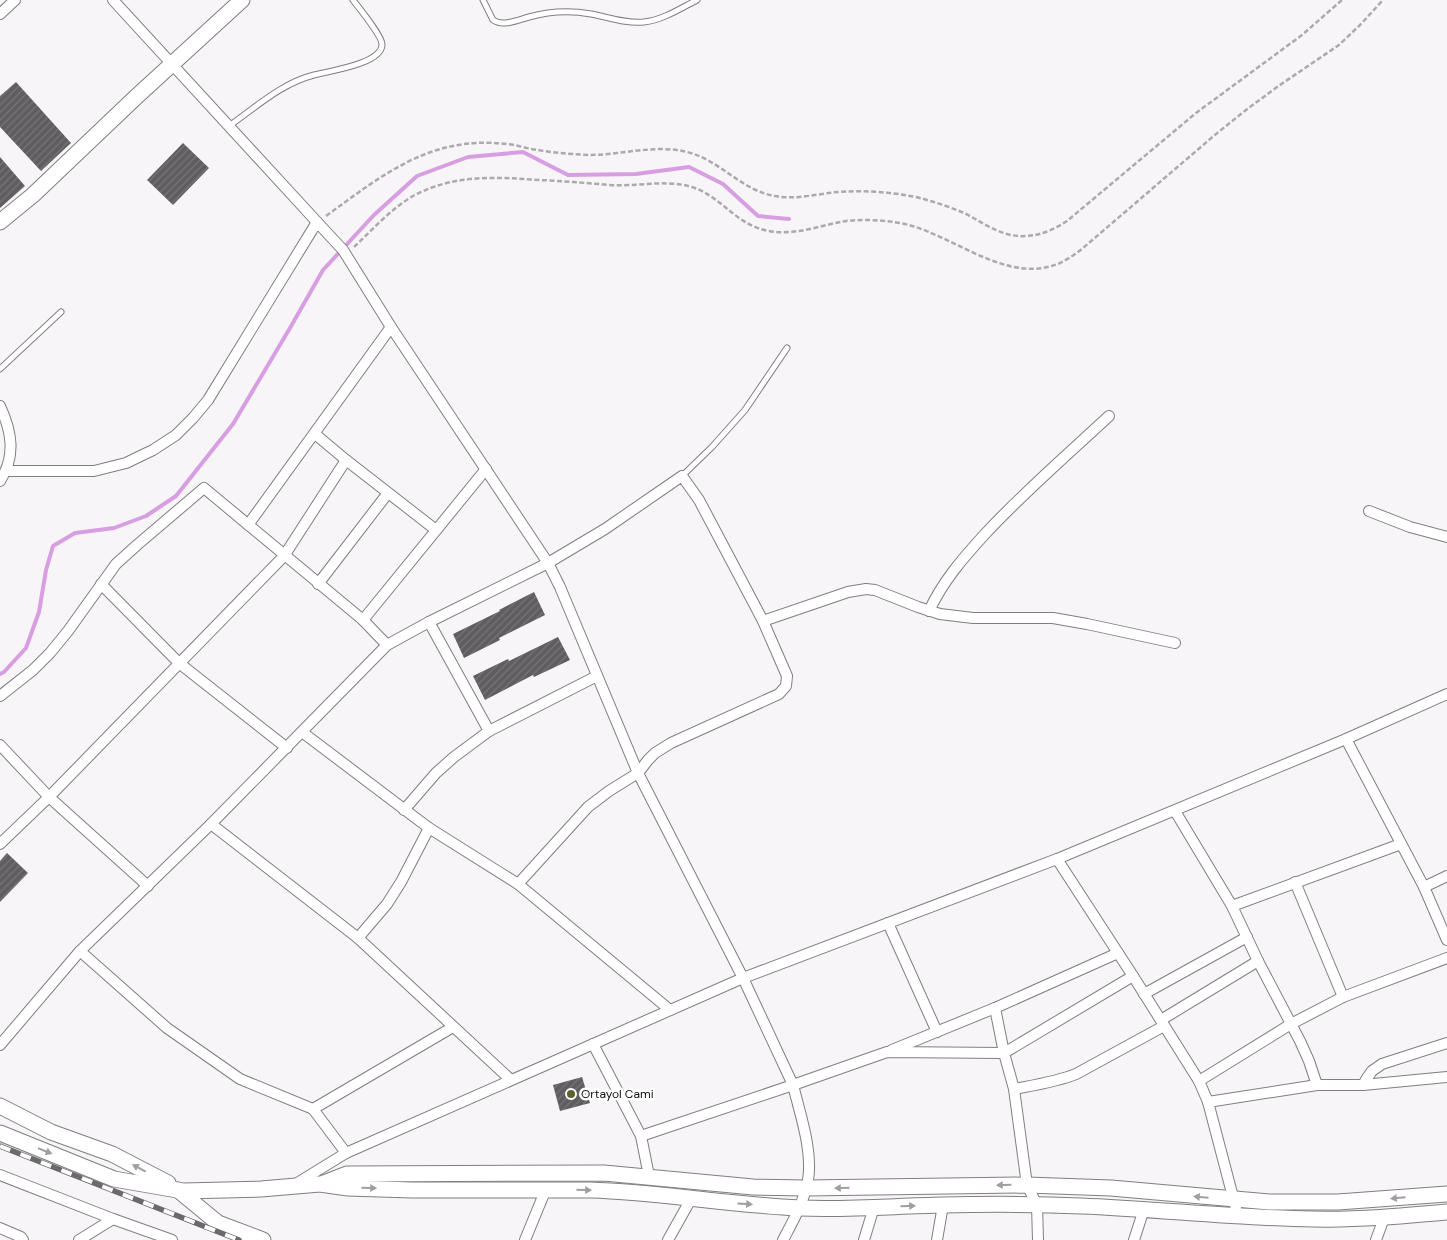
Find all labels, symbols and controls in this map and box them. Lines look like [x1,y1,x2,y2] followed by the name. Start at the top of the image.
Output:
[581,1086,654,1102] place label: Ortayol Cami
[565,1088,577,1100] marker: Ortayol Cami
[38,1147,53,1155] one-way arrow
[132,1164,147,1172] one-way arrow
[996,1181,1012,1189] one-way arrow
[833,1184,849,1192] one-way arrow
[361,1185,377,1193] one-way arrow
[576,1186,592,1194] one-way arrow
[1193,1192,1209,1200] one-way arrow
[1390,1194,1406,1202] one-way arrow
[738,1200,754,1208] one-way arrow
[900,1202,916,1210] one-way arrow

